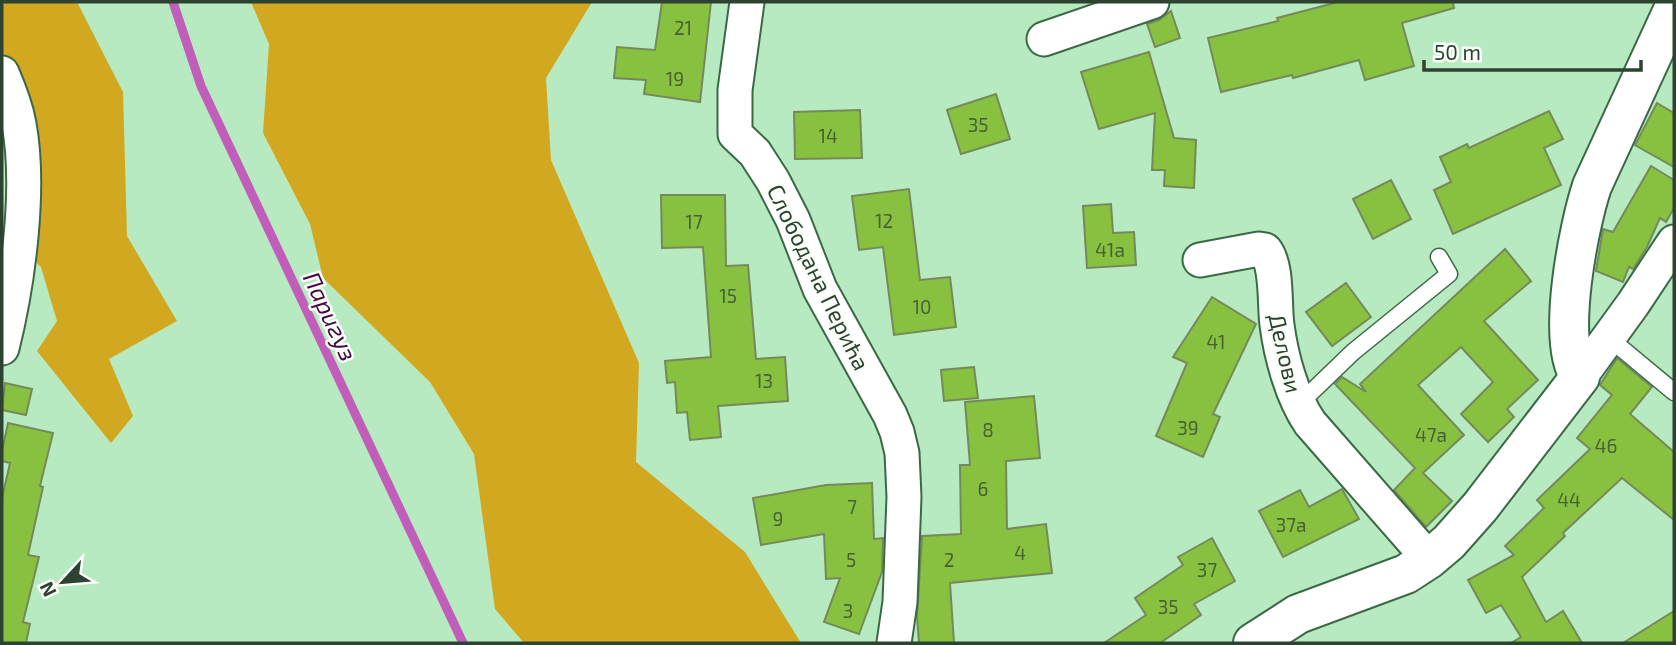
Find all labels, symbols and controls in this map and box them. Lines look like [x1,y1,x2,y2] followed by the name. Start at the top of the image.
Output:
[674,16,692,39] house number: 21
[1424,28,1641,72] scale bar
[1434,39,1481,64] text: 50 m
[666,67,684,90] house number: 19
[968,113,988,136] house number: 35
[818,124,838,147] house number: 14
[762,179,876,375] street label: Слободана Перића
[875,209,893,232] house number: 12
[685,210,703,233] house number: 17
[1095,238,1125,261] house number: 41a
[298,267,364,365] water label: Паригуз
[719,284,737,307] house number: 15
[912,295,932,318] house number: 10
[1263,311,1309,395] street label: Делови
[1206,330,1226,353] house number: 41
[755,369,773,392] house number: 13
[1177,416,1199,439] house number: 39
[982,418,994,441] house number: 8
[1415,423,1447,446] house number: 47a
[1595,434,1617,457] house number: 46
[978,477,988,500] house number: 6
[1557,488,1581,511] house number: 44
[847,495,857,518] house number: 7
[773,507,783,530] house number: 9
[1276,513,1306,536] house number: 37a
[1014,541,1026,564] house number: 4
[28,547,98,617] north arrow
[846,548,856,571] house number: 5
[944,548,954,571] house number: 2
[1197,558,1217,581] house number: 37
[34,578,61,601] text: N
[1158,595,1178,618] house number: 35
[843,599,853,622] house number: 3

